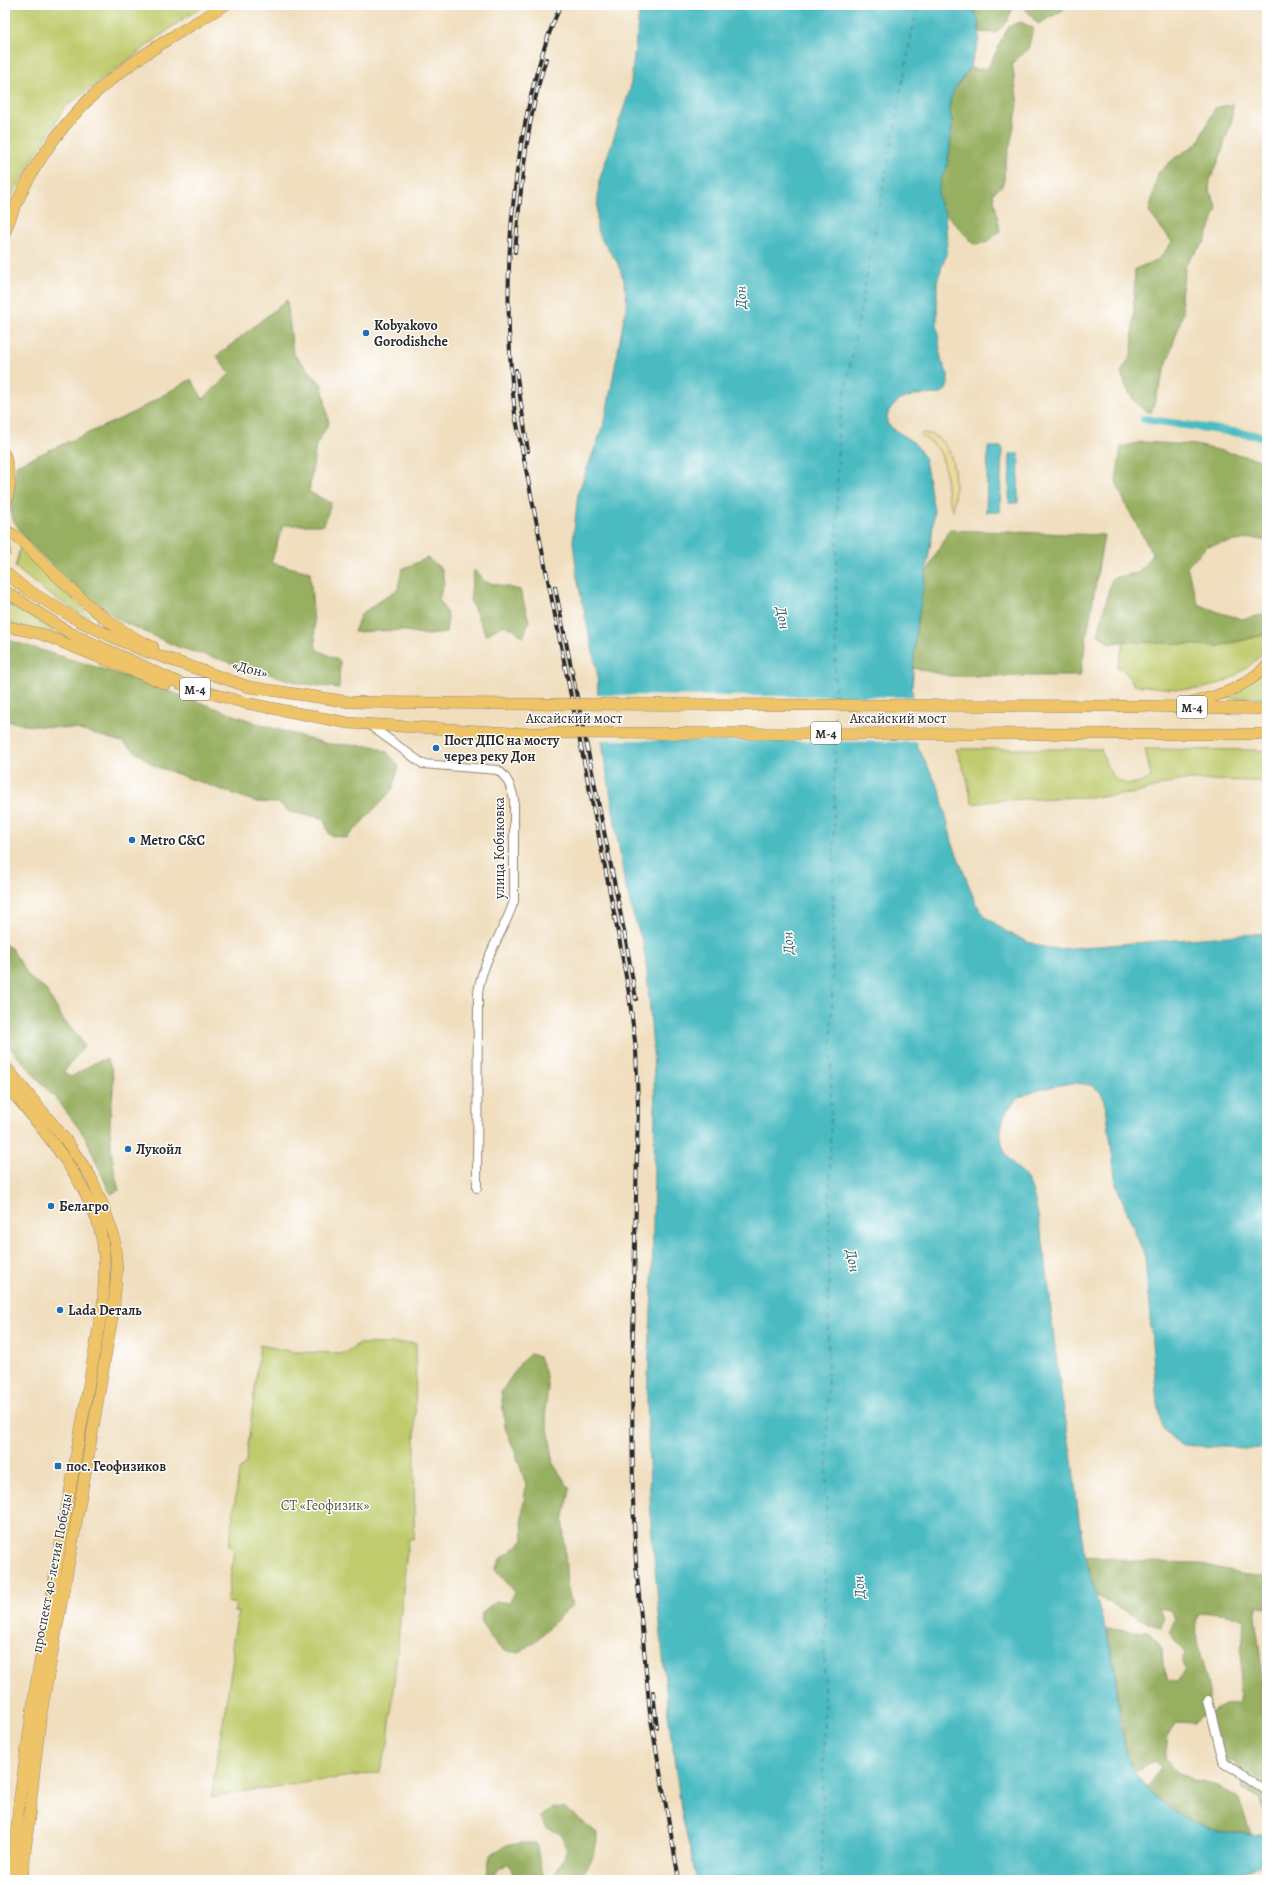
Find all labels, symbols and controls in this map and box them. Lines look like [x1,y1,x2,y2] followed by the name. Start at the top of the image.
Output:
[731,285,751,309] water label: Дон
[374,316,448,351] place label: Kobyakovo Gorodishche
[361,328,371,338] marker: Kobyakovo Gorodishche
[771,604,795,631] water label: Дон
[230,655,270,683] street label: «Дон»
[180,678,210,700] road number: М-4
[1177,696,1207,718] road number: М-4
[525,709,622,728] street label: Аксайский мост
[849,709,946,728] street label: Аксайский мост
[811,722,841,744] road number: М-4
[444,731,560,766] place label: Пост ДПС на мосту через реку Дон
[431,743,441,753] marker: Пост ДПС на мосту через реку Дон
[490,796,509,900] street label: улица Кобяковка
[140,831,206,850] place label: Metro C&C
[127,835,137,845] marker: Metro C&C
[777,931,799,956] water label: Дон
[136,1140,182,1159] place label: Лукойл
[123,1144,133,1154] marker: Лукойл
[59,1197,109,1216] place label: Белагро
[46,1201,56,1211] marker: Белагро
[841,1247,865,1274] water label: Дон
[68,1301,142,1320] place label: Lada Dеталь
[55,1305,65,1315] marker: Lada Dеталь
[66,1457,166,1476] place label: пос. Геофизиков
[53,1461,63,1471] marker: пос. Геофизиков
[27,1492,77,1654] street label: проспект 40-летия Победы
[281,1496,369,1515] park label: СТ «Геофизик»
[848,1574,870,1600] water label: Дон

